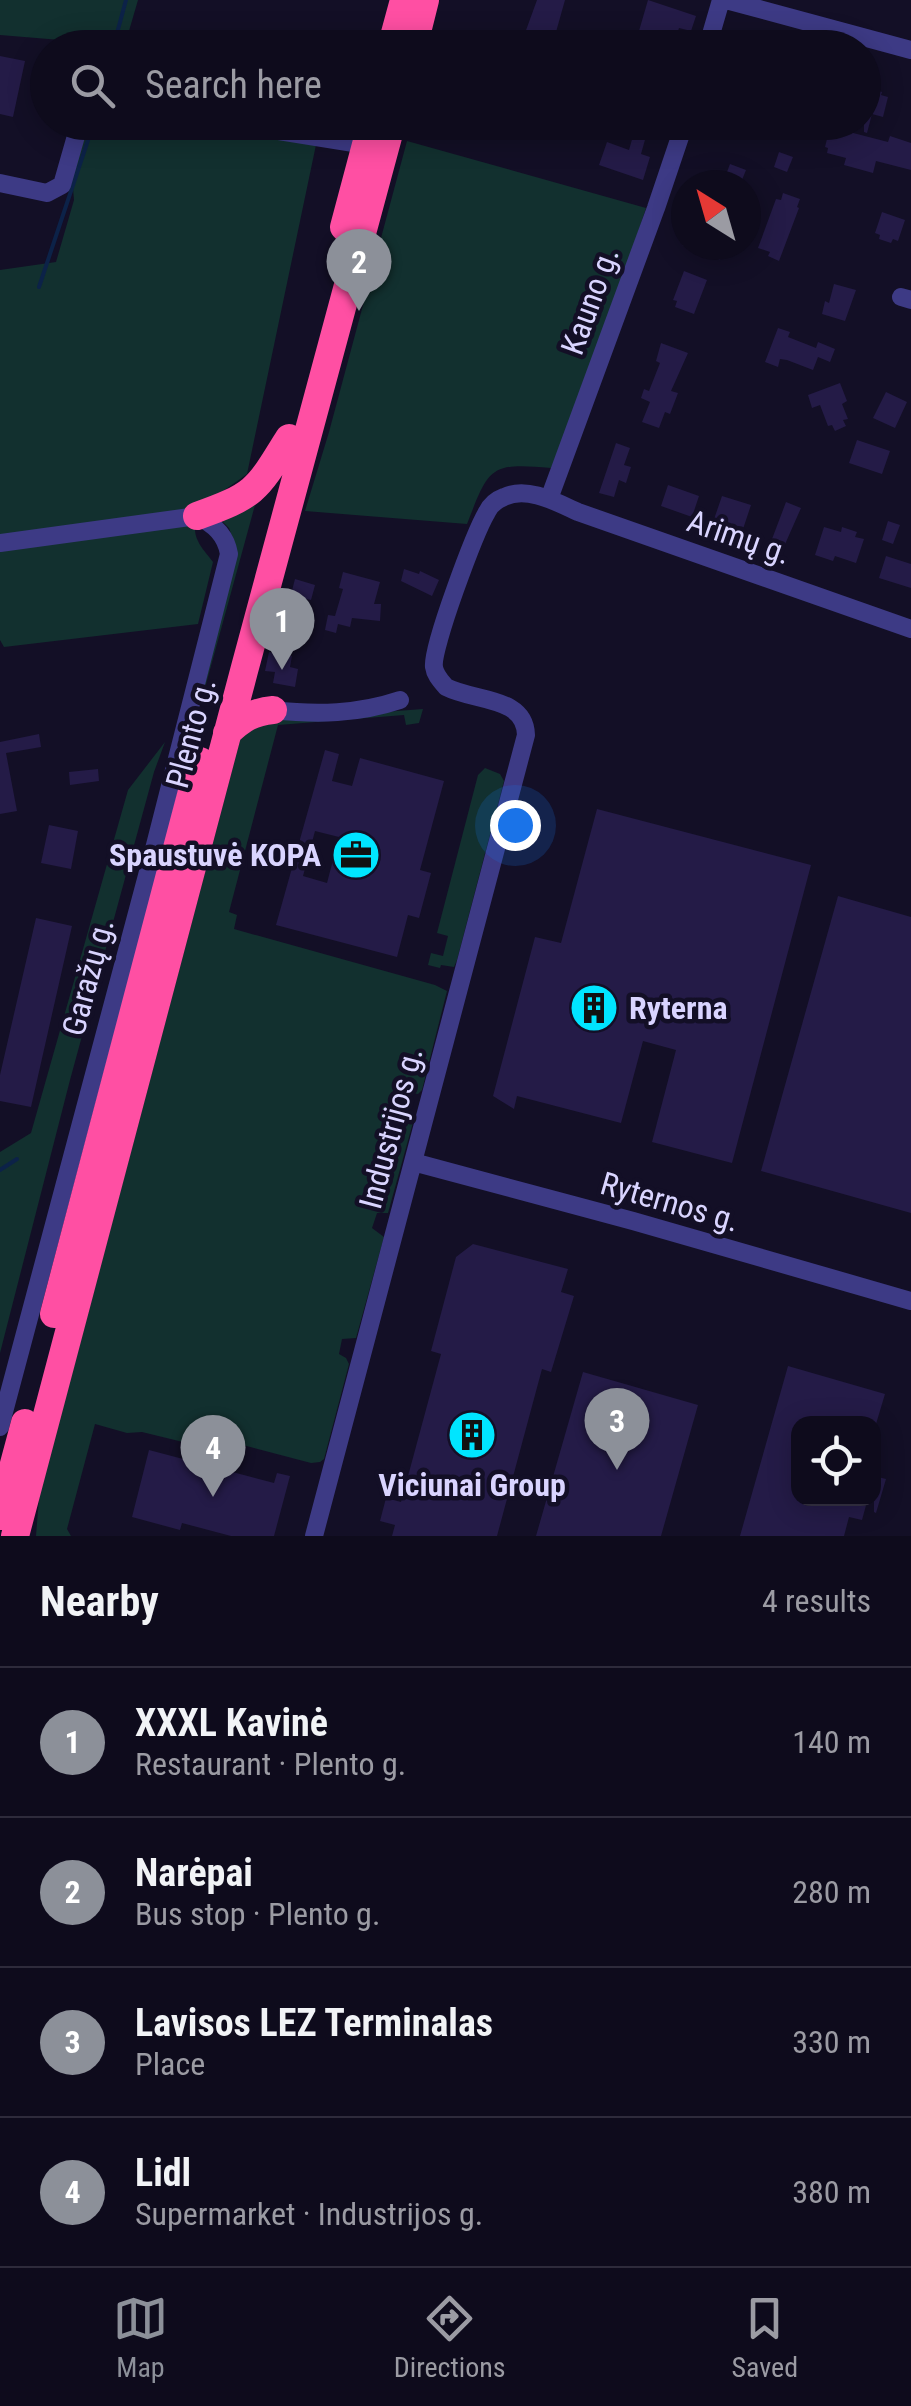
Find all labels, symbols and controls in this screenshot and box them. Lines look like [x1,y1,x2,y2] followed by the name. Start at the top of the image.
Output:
[30,30,881,140] search box
[65,58,120,113] icon: search
[145,63,322,107] text: Search here
[671,170,761,260] north arrow
[326,228,392,311] pin: 2
[553,242,627,360] street label: Kauno g.
[682,502,796,572] street label: Arimų g.
[250,588,314,670] pin: 1
[158,674,224,792] street label: Plento g.
[490,800,541,851] your location
[330,829,382,881] office icon: Spaustuvė KOPA
[109,836,321,874] place label: Spaustuvė KOPA
[54,914,122,1040] street label: Garažų g.
[568,982,620,1034] building icon: Ryterna
[629,989,728,1027] place label: Ryterna
[351,1043,431,1213] street label: Industrijos g.
[596,1164,744,1240] street label: Ryternos g.
[584,1388,650,1470] pin: 3
[446,1409,498,1461] building icon: Viciunai Group
[180,1414,246,1497] pin: 4
[791,1416,881,1506] map controls
[791,1416,881,1506] button: locate
[378,1466,566,1504] place label: Viciunai Group
[40,1577,159,1626] text: Nearby
[762,1582,871,1620] text: 4 results
[135,1701,328,1745] text: XXXL Kavinė
[64,1723,81,1761] text: 1
[792,1723,871,1761] text: 140 m
[135,1745,406,1783] text: Restaurant · Plento g.
[135,1851,253,1895] text: Narėpai
[64,1873,81,1911] text: 2
[792,1873,871,1911] text: 280 m
[135,1895,380,1933] text: Bus stop · Plento g.
[135,2001,493,2045] text: Lavisos LEZ Terminalas
[64,2023,81,2061] text: 3
[792,2023,871,2061] text: 330 m
[135,2045,205,2083] text: Place
[135,2151,191,2195] text: Lidl
[64,2173,81,2211] text: 4
[792,2173,871,2211] text: 380 m
[135,2195,483,2233] text: Supermarket · Industrijos g.
[113,2291,168,2384] tab: Map
[394,2291,506,2384] tab: Directions
[731,2291,798,2384] tab: Saved

